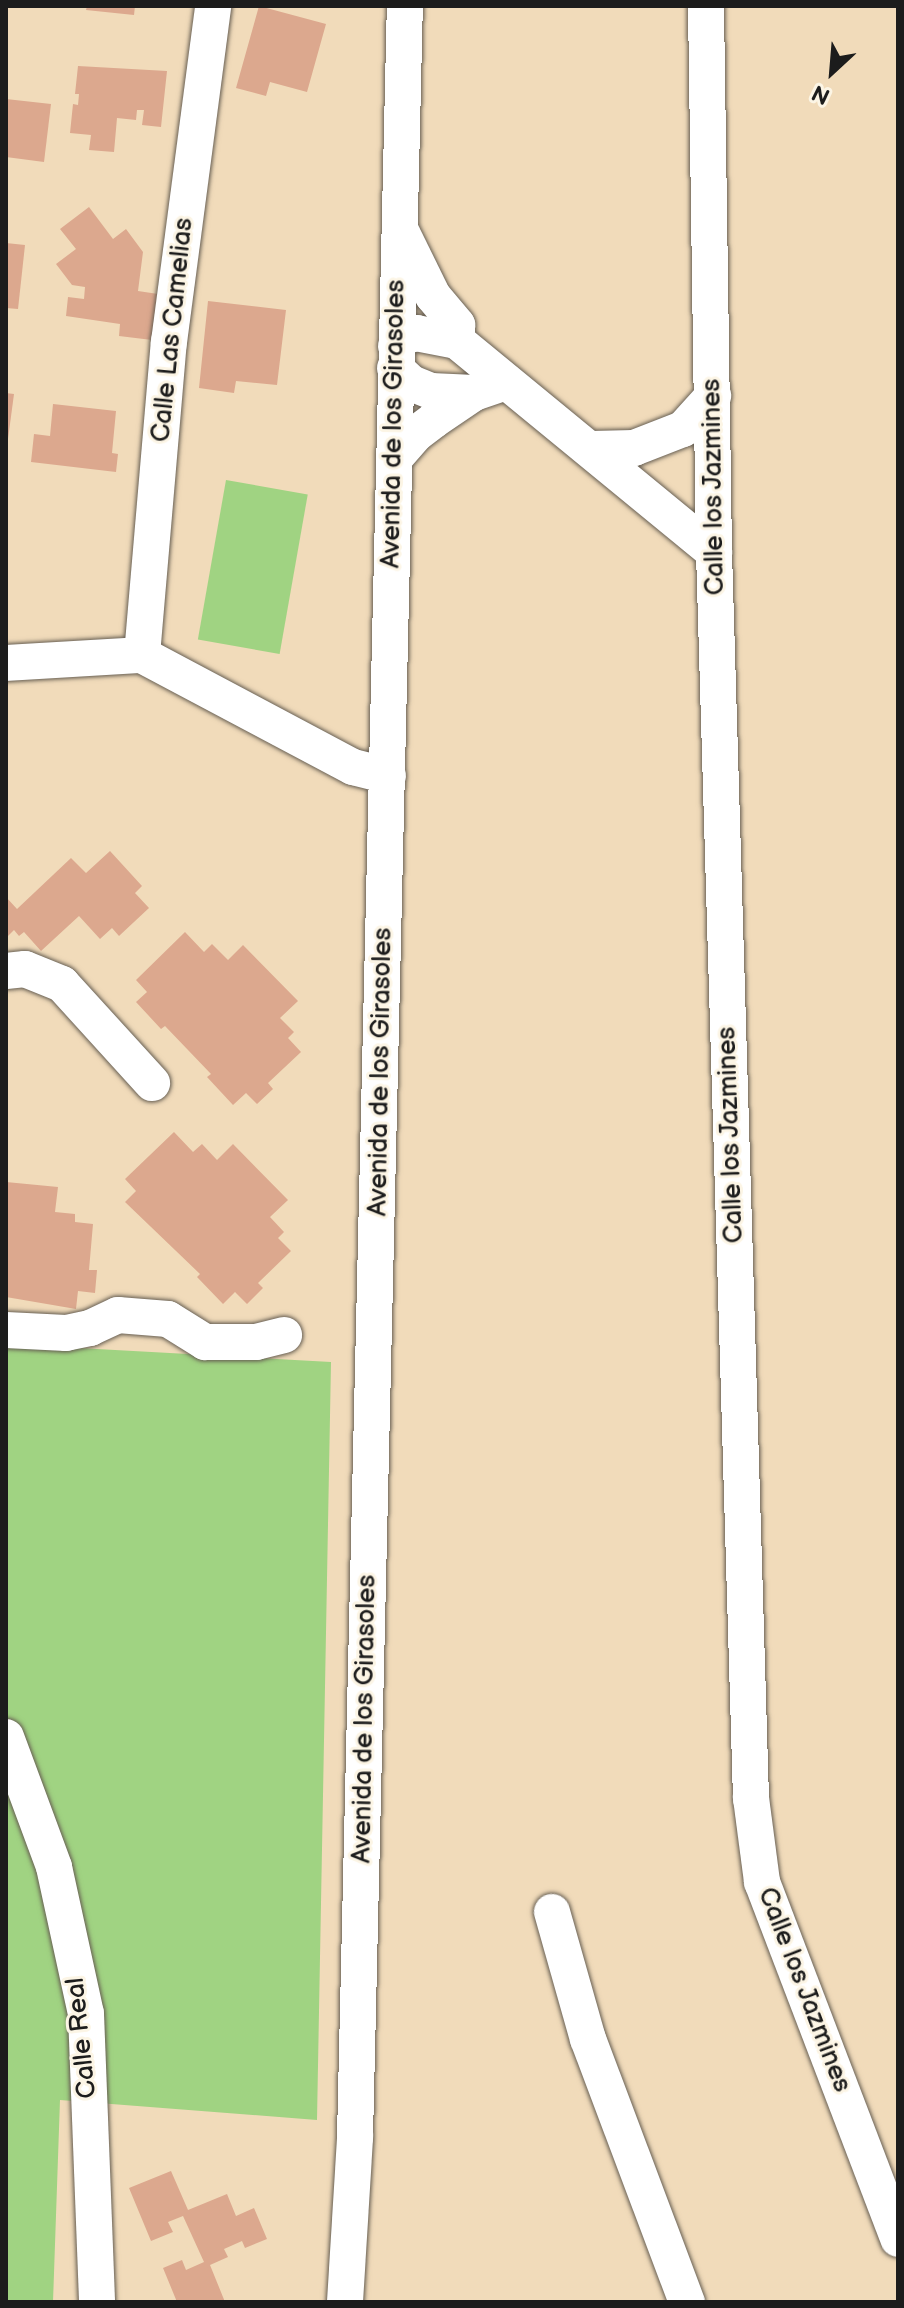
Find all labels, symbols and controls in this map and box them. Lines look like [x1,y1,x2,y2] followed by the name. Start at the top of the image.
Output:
[792,32,872,112] north arrow
[808,78,835,110] text: N
[146,216,200,444] street label: Calle Las Camelias
[376,279,412,569] street label: Avenida de los Girasoles
[696,378,732,596] street label: Calle los Jazmines
[363,927,399,1217] street label: Avenida de los Girasoles
[712,1025,750,1245] street label: Calle los Jazmines
[347,1574,383,1864] street label: Avenida de los Girasoles
[750,1883,858,2097] street label: Calle los Jazmines
[60,1976,104,2100] street label: Calle Real

